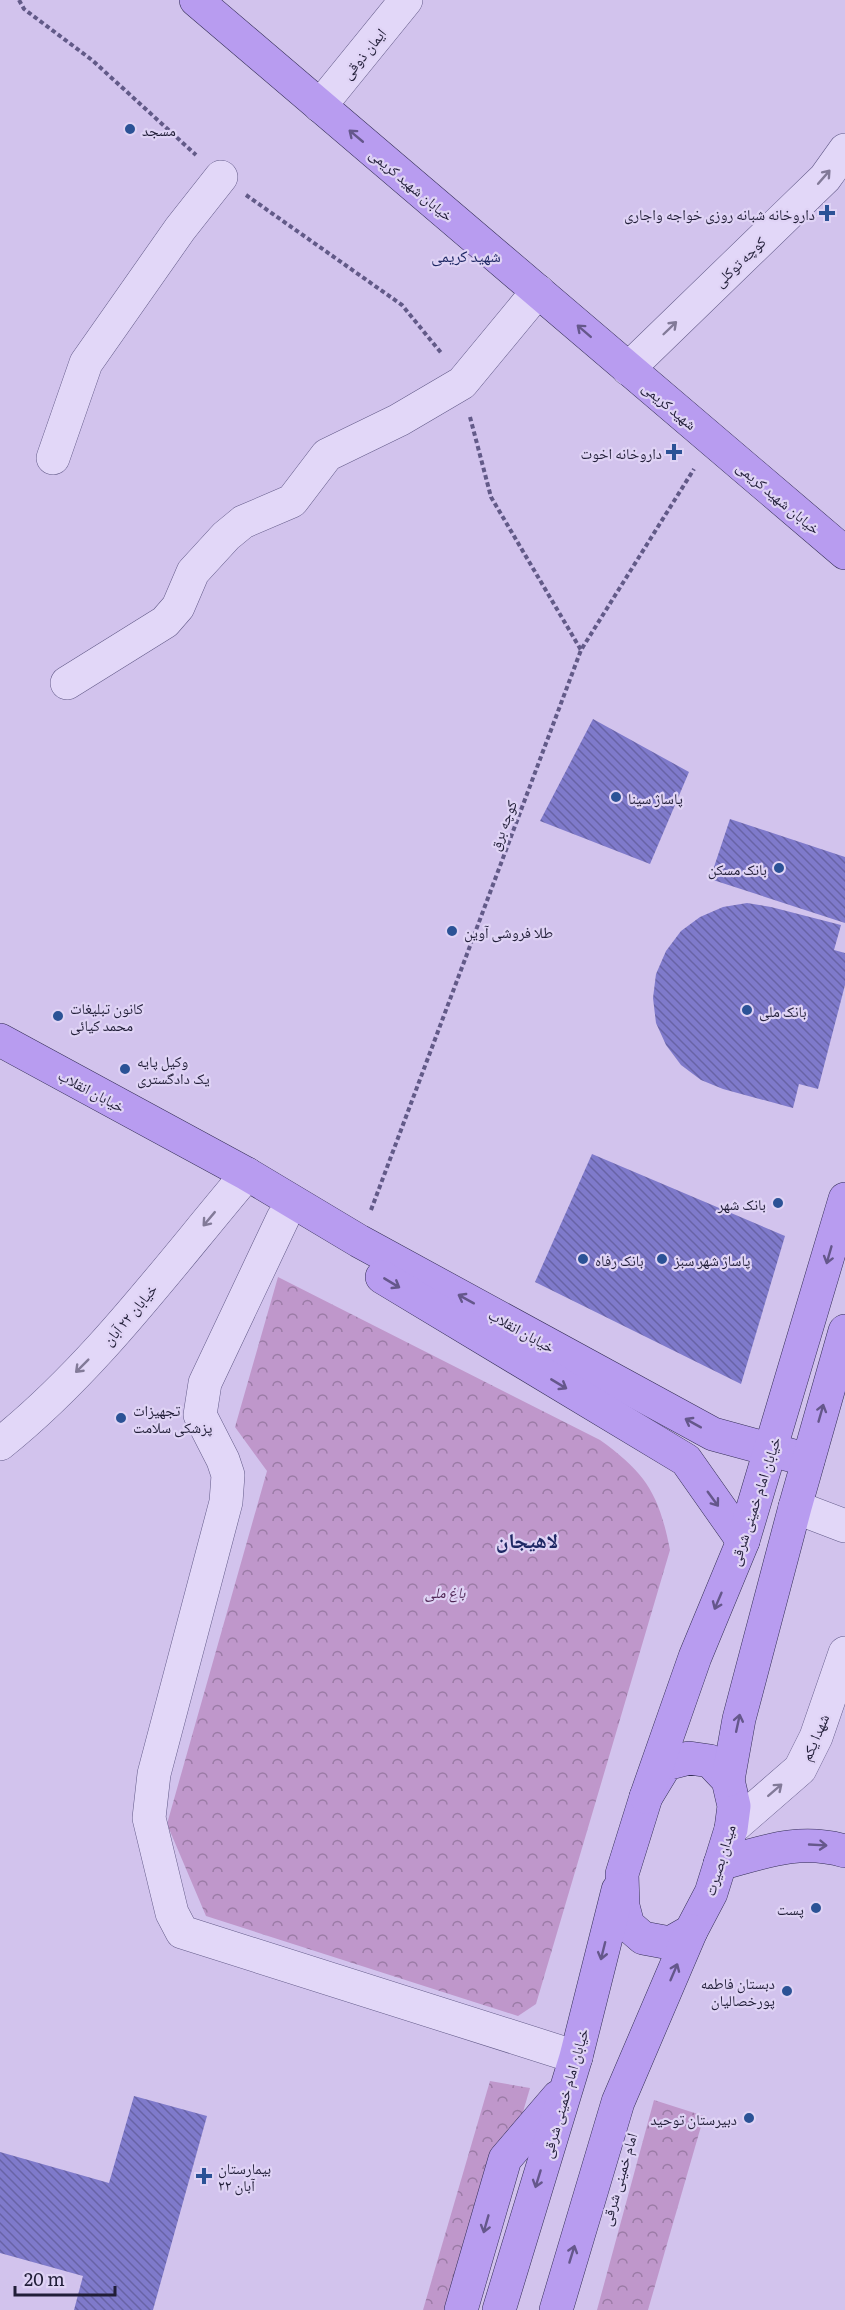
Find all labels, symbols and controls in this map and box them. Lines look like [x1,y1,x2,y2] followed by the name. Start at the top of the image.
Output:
[335,22,391,84] street label: ایمان ذوقی
[142,118,176,141] place label: مسجد
[123,122,137,136] marker: مسجد
[349,129,364,143] one-way arrow
[365,142,459,226] street label: خیابان شهید کریمی
[817,170,831,185] one-way arrow
[624,202,815,225] place label: داروخانه شبانه روزی خواجه واجاری
[820,206,834,220] marker: داروخانه شبانه روزی خواجه واجاری
[708,230,770,292] street label: کوچه توکلی
[431,243,501,267] district label: شهید کریمی
[663,321,678,336] one-way arrow
[577,324,592,338] one-way arrow
[638,375,702,435] street label: شهید کریمی
[580,441,662,464] place label: داروخانه اخوت
[667,445,681,459] marker: داروخانه اخوت
[732,455,826,539] street label: خیابان شهید کریمی
[628,786,683,809] place label: پاساژ سینا
[609,790,623,804] marker: پاساژ سینا
[482,796,522,854] street label: کوچه برق
[708,857,767,880] place label: بانک مسکن
[772,861,786,875] marker: بانک مسکن
[464,920,553,943] place label: طلا فروشی آوین
[445,924,459,938] marker: طلا فروشی آوین
[70,996,143,1036] place label: کانون تبلیغات محمد کیائی
[759,999,807,1022] place label: بانک ملی
[740,1003,754,1017] marker: بانک ملی
[51,1009,65,1023] marker: کانون تبلیغات محمد کیائی
[137,1049,210,1089] place label: وکیل پایه یک دادگستری
[118,1062,132,1076] marker: وکیل پایه یک دادگستری
[55,1063,130,1117] street label: خیابان انقلاب
[717,1192,766,1215] place label: بانک شهر
[771,1196,785,1210] marker: بانک شهر
[202,1211,216,1226] one-way arrow
[823,1246,834,1265] one-way arrow
[595,1248,644,1271] place label: بانک رفاه
[673,1248,750,1271] place label: پاساژ شهر سبز
[576,1252,590,1266] marker: بانک رفاه
[655,1252,669,1266] marker: پاساژ شهر سبز
[96,1277,162,1350] street label: خیابان ۲۲ آبان
[383,1278,400,1290] one-way arrow
[458,1293,475,1305] one-way arrow
[485,1302,560,1358] street label: خیابان انقلاب
[75,1359,89,1374] one-way arrow
[550,1379,567,1391] one-way arrow
[133,1398,212,1438] place label: تجهیزات پزشکی سلامت
[816,1404,827,1423] one-way arrow
[114,1411,128,1425] marker: تجهیزات پزشکی سلامت
[684,1417,702,1428] one-way arrow
[722,1433,786,1568] street label: خیابان امام خمینی شرقی
[707,1490,720,1506] one-way arrow
[496,1523,558,1554] district label: لاهیجان
[425,1580,466,1603] park label: باغ ملی
[712,1591,723,1610] one-way arrow
[794,1710,834,1764] street label: شهدا یکم
[733,1713,745,1732] one-way arrow
[767,1783,782,1797] one-way arrow
[697,1821,741,1899] street label: میدان بصیرت
[807,1840,827,1851] one-way arrow
[777,1897,804,1920] place label: پست
[809,1901,823,1915] marker: پست
[596,1941,608,1960] one-way arrow
[669,1963,680,1982] one-way arrow
[701,1971,775,2011] place label: دبستان فاطمه پورخصالیان
[780,1984,794,1998] marker: دبستان فاطمه پورخصالیان
[534,2025,594,2161] street label: خیابان امام خمینی شرقی
[650,2107,737,2130] place label: دبیرستان توحید
[742,2111,756,2125] marker: دبیرستان توحید
[594,2130,642,2228] street label: امام خمینی شرقی
[218,2156,271,2196] place label: بیمارستان ۲۲ آبان
[195,2167,213,2185] marker: بیمارستان ۲۲ آبان
[532,2169,543,2188] one-way arrow
[480,2215,491,2234] one-way arrow
[567,2245,578,2264] one-way arrow
[15,2259,116,2297] scale bar
[24,2265,65,2292] text: 20 m

